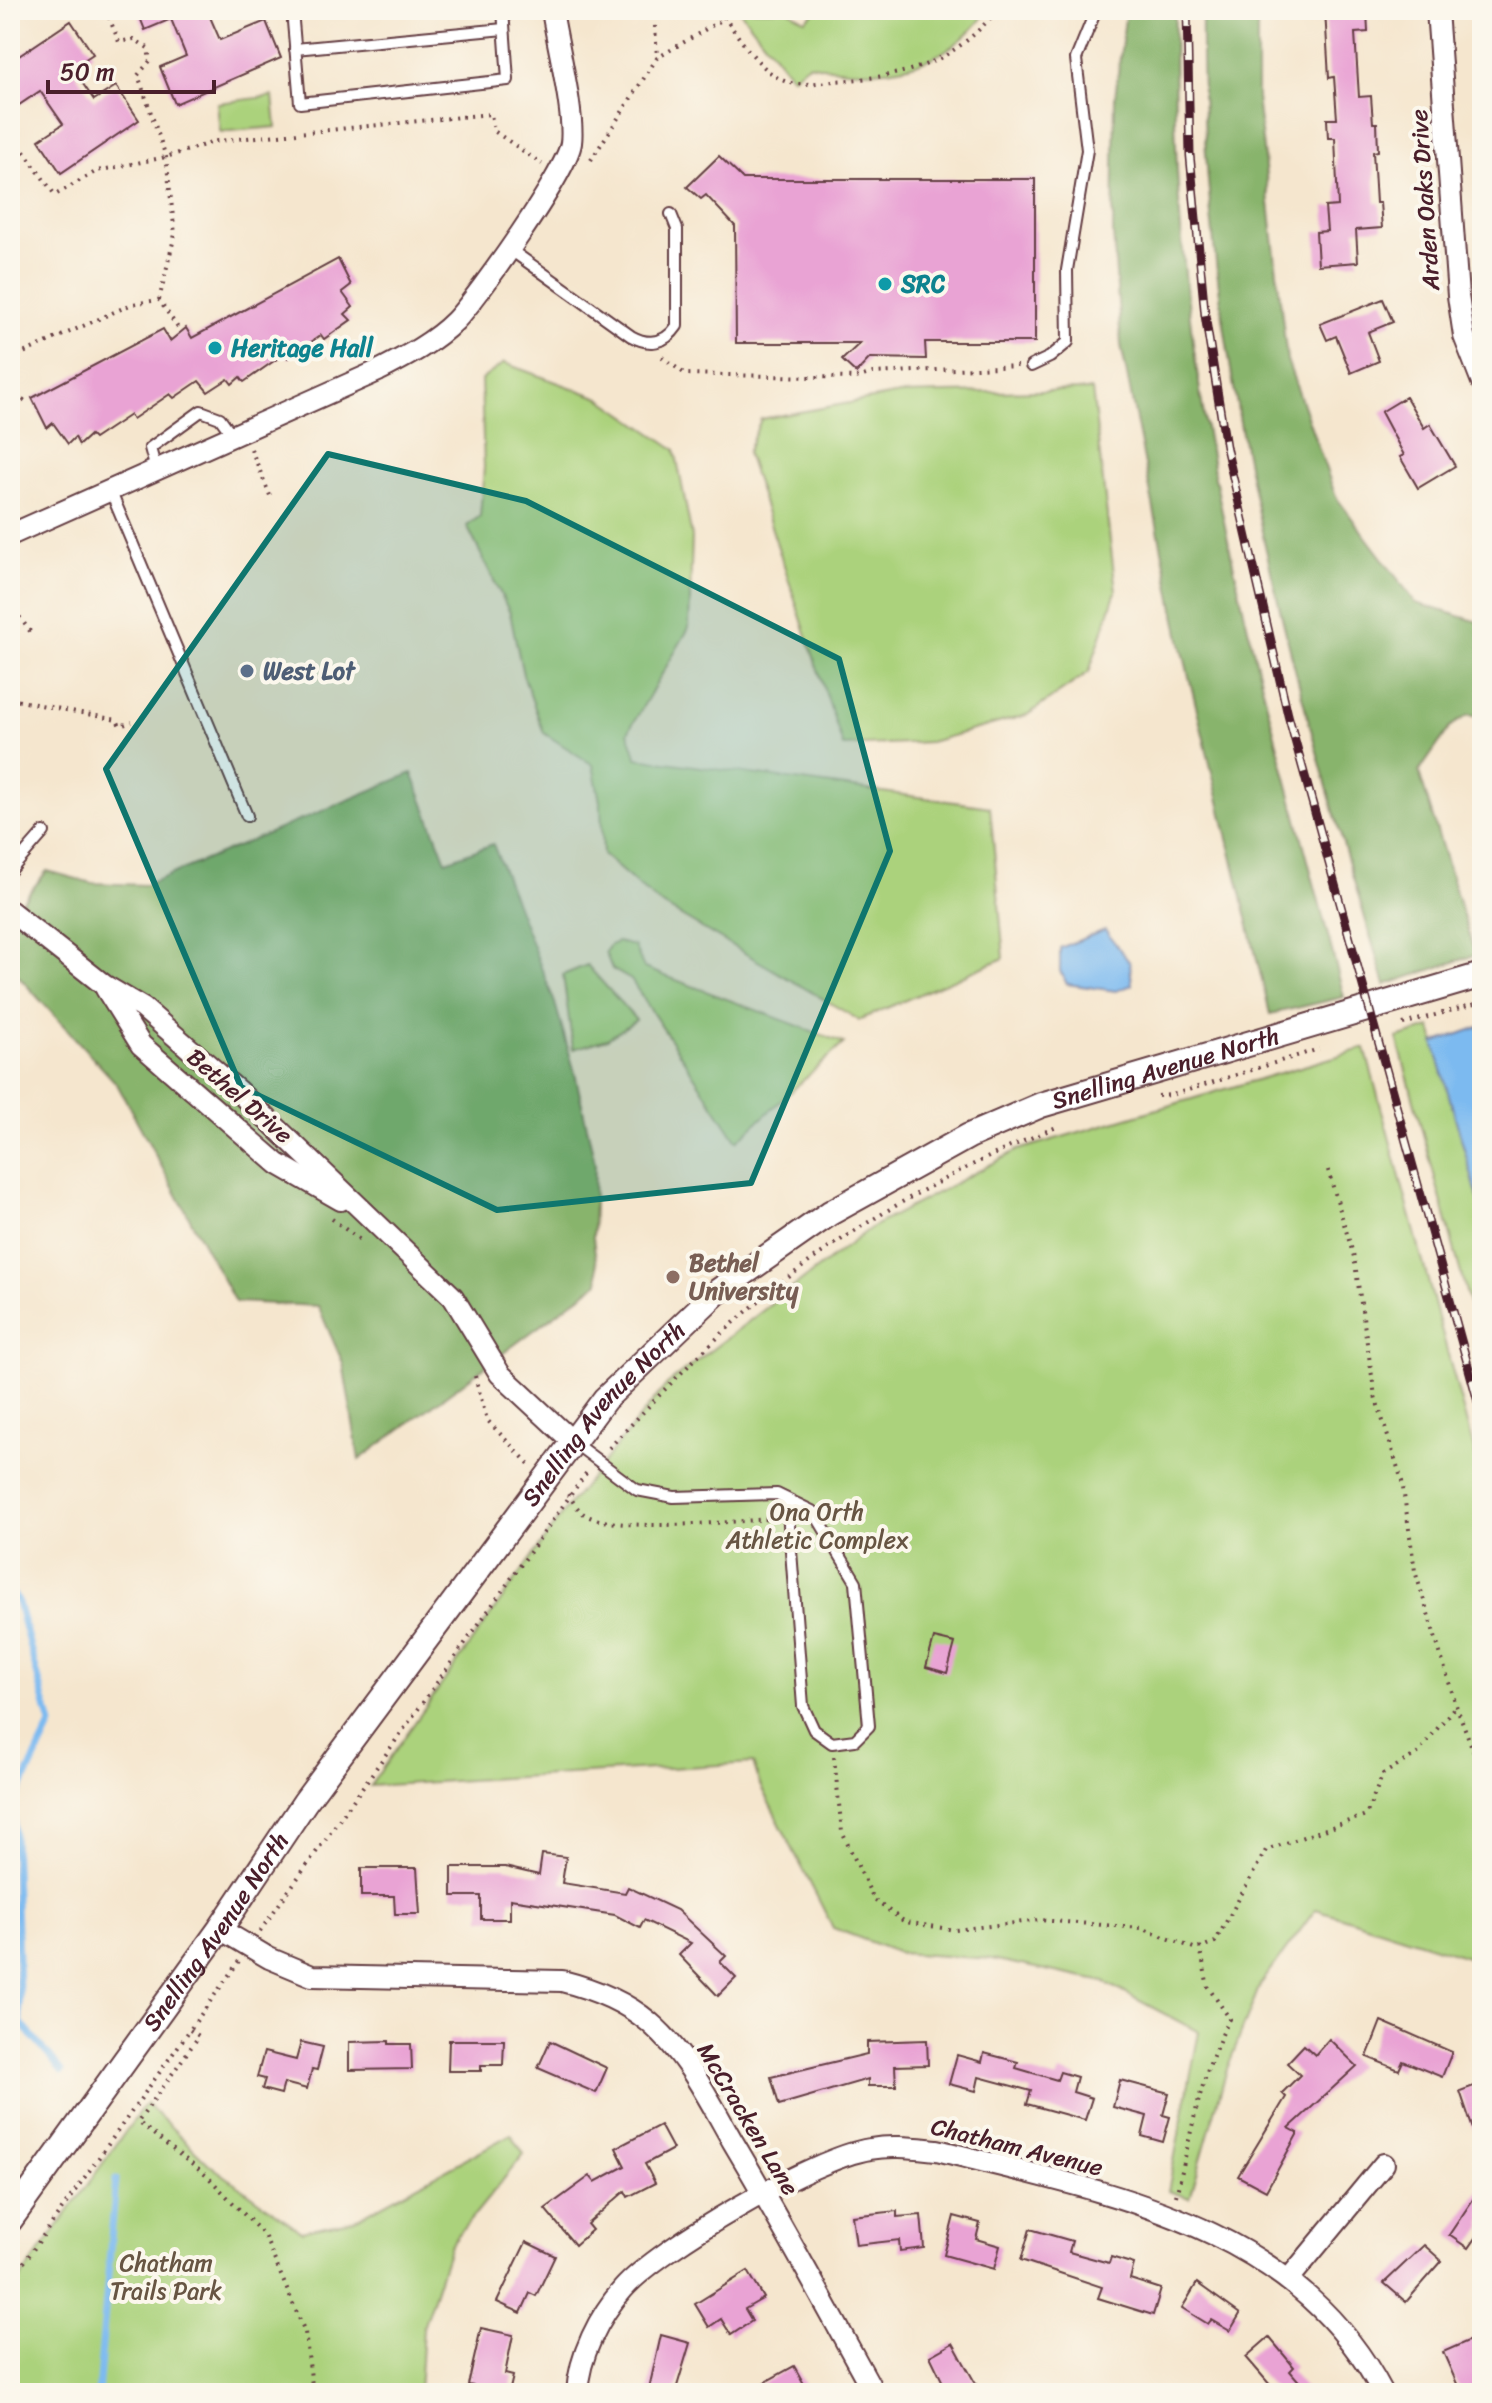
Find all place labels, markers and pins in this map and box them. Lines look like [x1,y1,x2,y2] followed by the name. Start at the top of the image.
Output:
[900,263,946,305] place label: SRC
[876,275,894,293] marker: SRC
[231,327,374,369] place label: Heritage Hall
[206,339,224,357] marker: Heritage Hall
[263,650,356,692] place label: West Lot
[238,662,256,680] marker: West Lot
[689,1242,799,1312] place label: Bethel University
[664,1268,682,1286] marker: Bethel University

